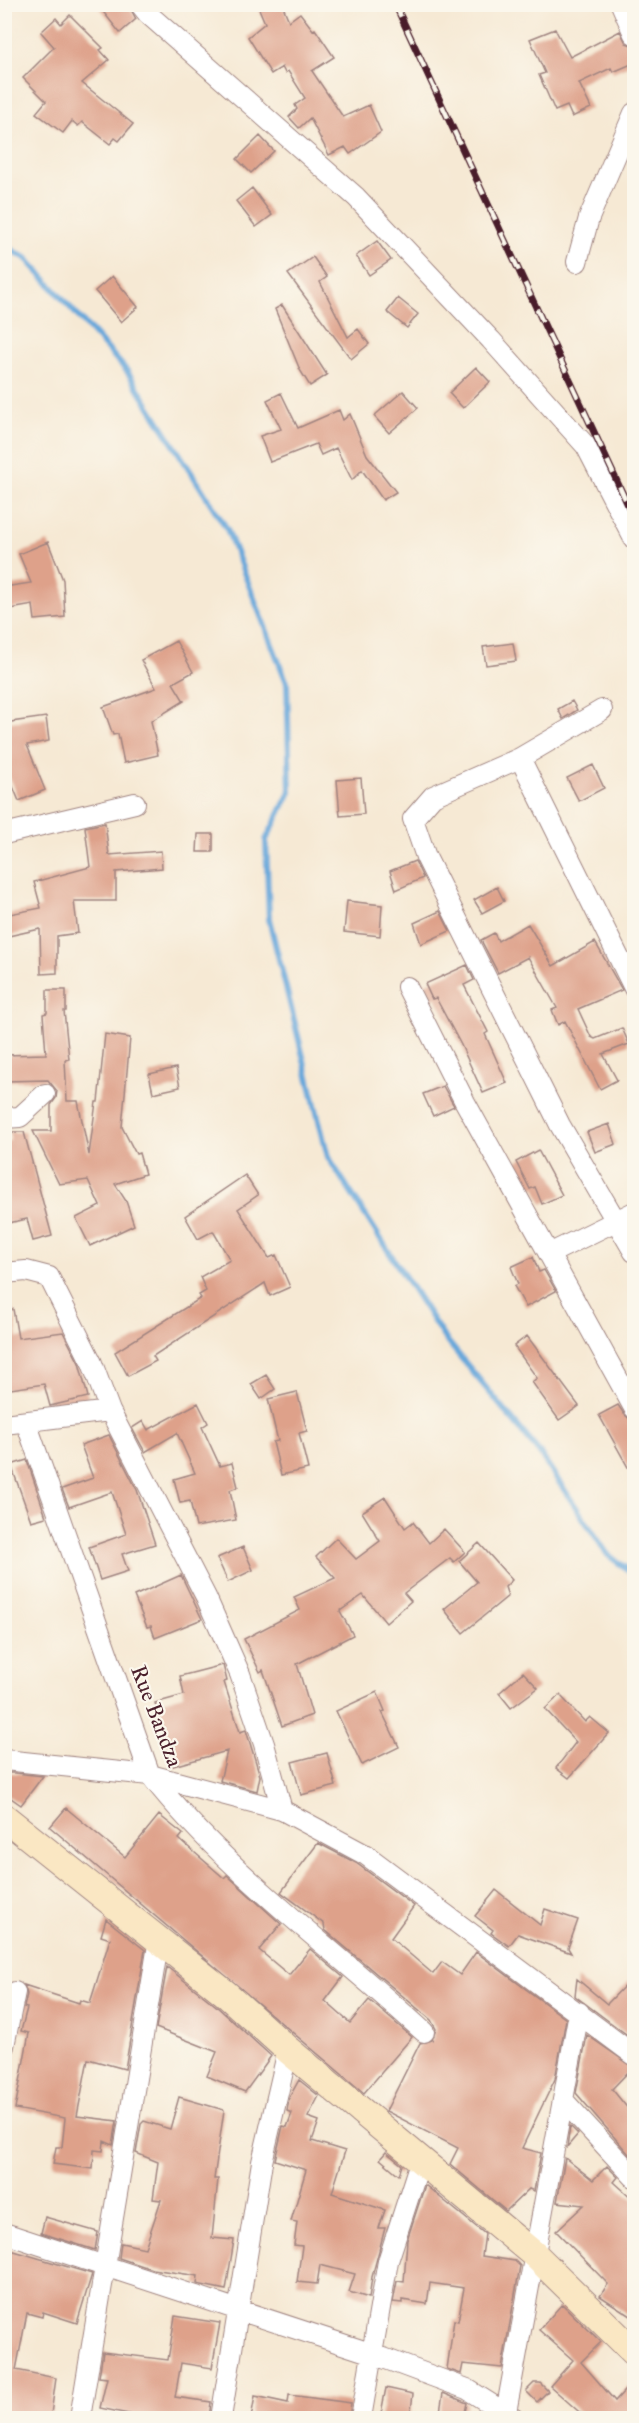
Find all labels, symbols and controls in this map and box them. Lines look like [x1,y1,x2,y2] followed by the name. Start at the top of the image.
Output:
[125,1661,189,1772] street label: Rue Bandza

